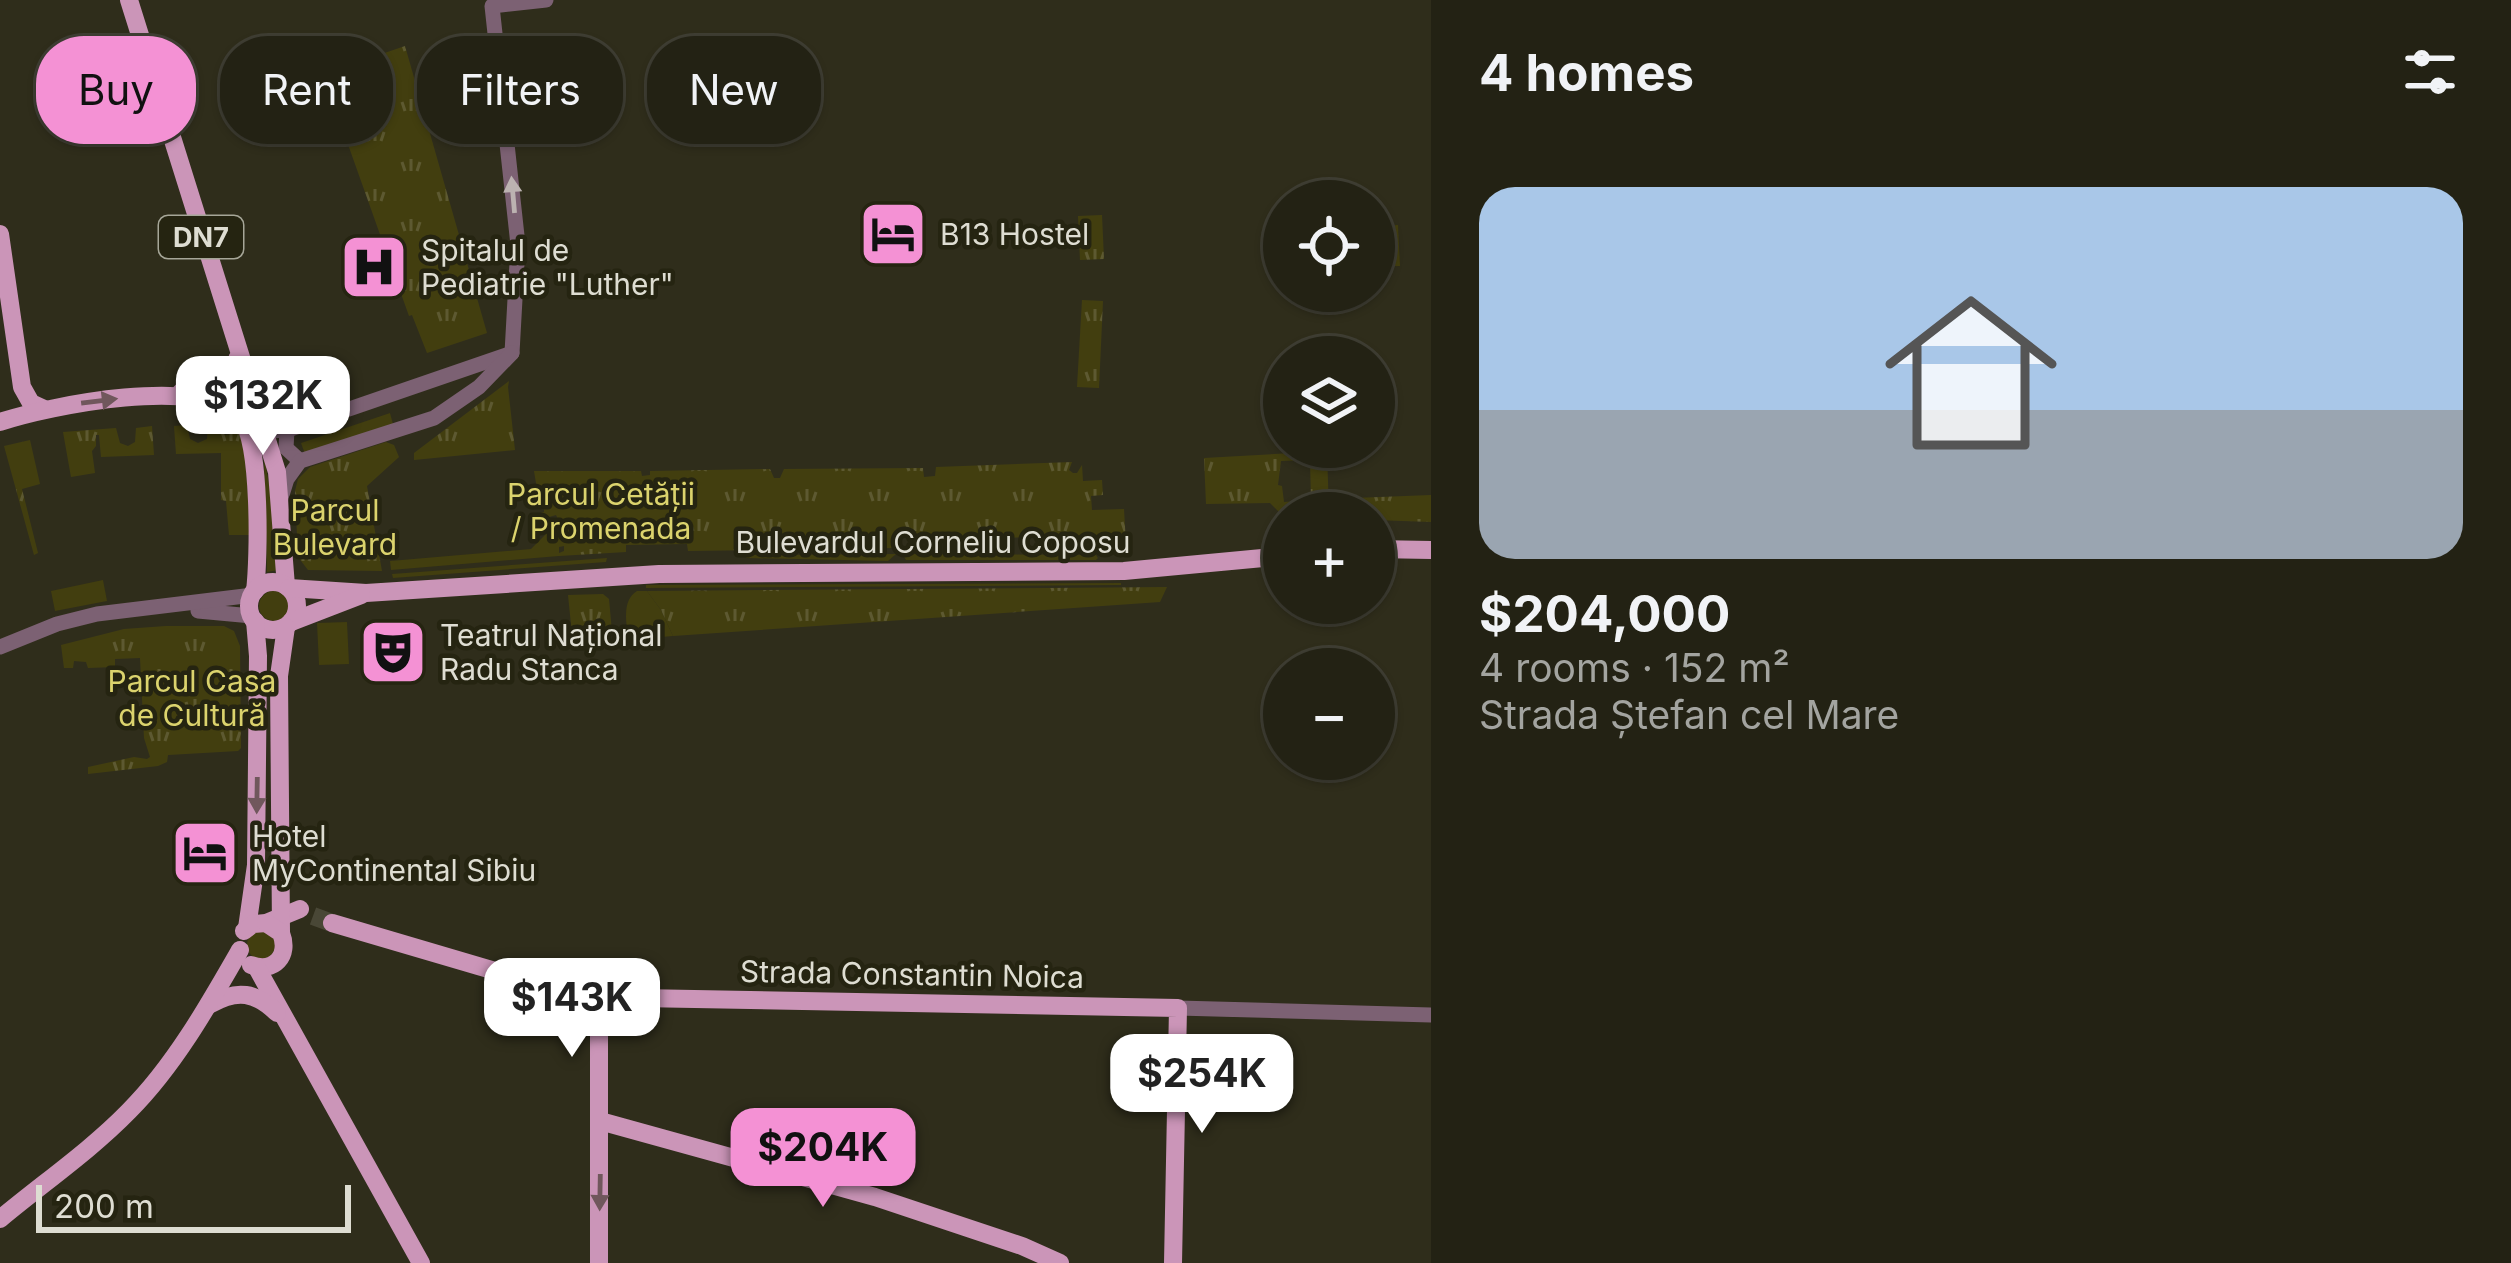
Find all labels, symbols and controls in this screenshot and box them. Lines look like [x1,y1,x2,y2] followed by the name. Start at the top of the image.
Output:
[36,36,196,144] chip: Buy
[220,36,393,144] chip: Rent
[417,36,623,144] chip: Filters
[647,36,821,144] chip: New
[2397,39,2463,105] icon: filters
[1479,42,1694,103] text: 4 homes
[503,175,522,213] one-way arrow
[1263,180,1395,780] map controls
[1263,180,1395,312] button: locate
[858,199,928,269] hotel icon: B13 Hostel
[159,216,243,258] road number: DN7
[940,216,1089,252] place label: B13 Hostel
[339,232,409,302] hospital icon: Spitalul de Pediatrie "Luther"
[421,232,674,302] place label: Spitalul de Pediatrie "Luther"
[1863,265,2079,481] icon: home
[1263,336,1395,468] button: layers
[179,356,347,458] pin: $132K
[203,371,323,418] text: $132K
[81,391,119,410] one-way arrow
[507,476,695,546] park label: Parcul Cetății / Promenada
[273,492,397,562] park label: Parcul Bulevard
[1263,492,1395,624] button: +
[735,524,1131,560] street label: Bulevardul Corneliu Coposu
[1479,583,1730,644] text: $204,000
[358,617,428,687] theatre icon: Teatrul Național Radu Stanca
[440,617,663,687] place label: Teatrul Național Radu Stanca
[1479,644,1790,691] text: 4 rooms · 152 m²
[1263,648,1395,780] button: −
[108,663,276,733] park label: Parcul Casa de Cultură
[1479,691,1899,738] text: Strada Ștefan cel Mare
[248,777,267,815] one-way arrow
[170,818,240,888] hotel icon: Hotel MyContinental Sibiu
[252,818,536,888] place label: Hotel MyContinental Sibiu
[740,953,1084,995] street label: Strada Constantin Noica
[488,958,656,1060] pin: $143K
[511,973,633,1020] text: $143K
[1118,1034,1286,1136] pin: $254K
[1137,1049,1267,1096] text: $254K
[739,1108,907,1210] pin: $204K
[758,1123,888,1170] text: $204K
[590,1174,610,1212] one-way arrow
[36,1179,351,1232] scale bar
[54,1186,154,1226] text: 200 m

